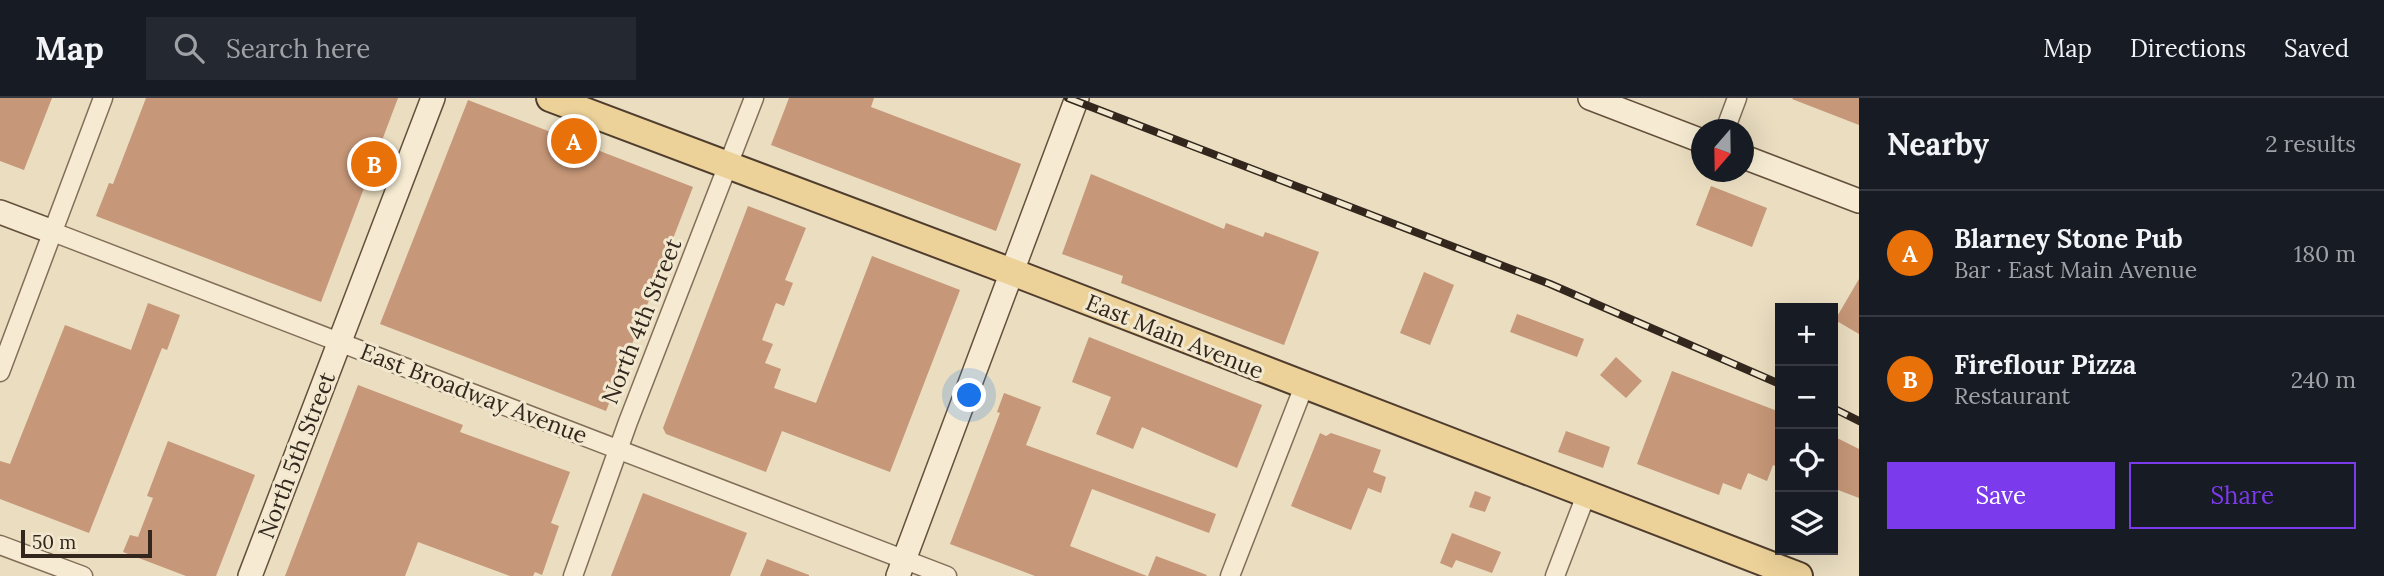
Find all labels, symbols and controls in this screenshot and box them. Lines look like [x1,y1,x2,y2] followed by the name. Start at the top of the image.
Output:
[146,17,636,80] search box
[35,27,104,69] text: Map
[170,29,208,67] icon: search
[226,32,370,65] text: Search here
[2043,33,2092,64] text: Map
[2130,33,2246,64] text: Directions
[2284,33,2349,64] text: Saved
[551,115,597,167] pin: A
[1691,119,1754,182] north arrow
[1887,125,1989,163] text: Nearby
[2265,129,2356,158] text: 2 results
[351,138,397,190] pin: B
[1954,222,2183,255] text: Blarney Stone Pub
[595,234,687,408] street label: North 4th Street
[1902,239,1918,268] text: A
[2294,239,2356,268] text: 180 m
[1954,255,2197,284] text: Bar · East Main Avenue
[1082,287,1268,385] street label: East Main Avenue
[1775,303,1838,555] map controls
[1775,303,1838,366] button: +
[356,336,592,450] street label: East Broadway Avenue
[1954,348,2136,381] text: Fireflour Pizza
[1902,365,1918,394] text: B
[2291,365,2356,394] text: 240 m
[1775,366,1838,429] button: −
[251,368,341,542] street label: North 5th Street
[952,378,986,412] your location
[1954,381,2070,410] text: Restaurant
[1775,429,1838,492] button: locate
[1887,462,2115,529] button: Save
[2129,462,2356,529] button: Share
[1775,492,1838,555] button: layers
[21,527,152,559] scale bar
[32,530,76,554] text: 50 m

